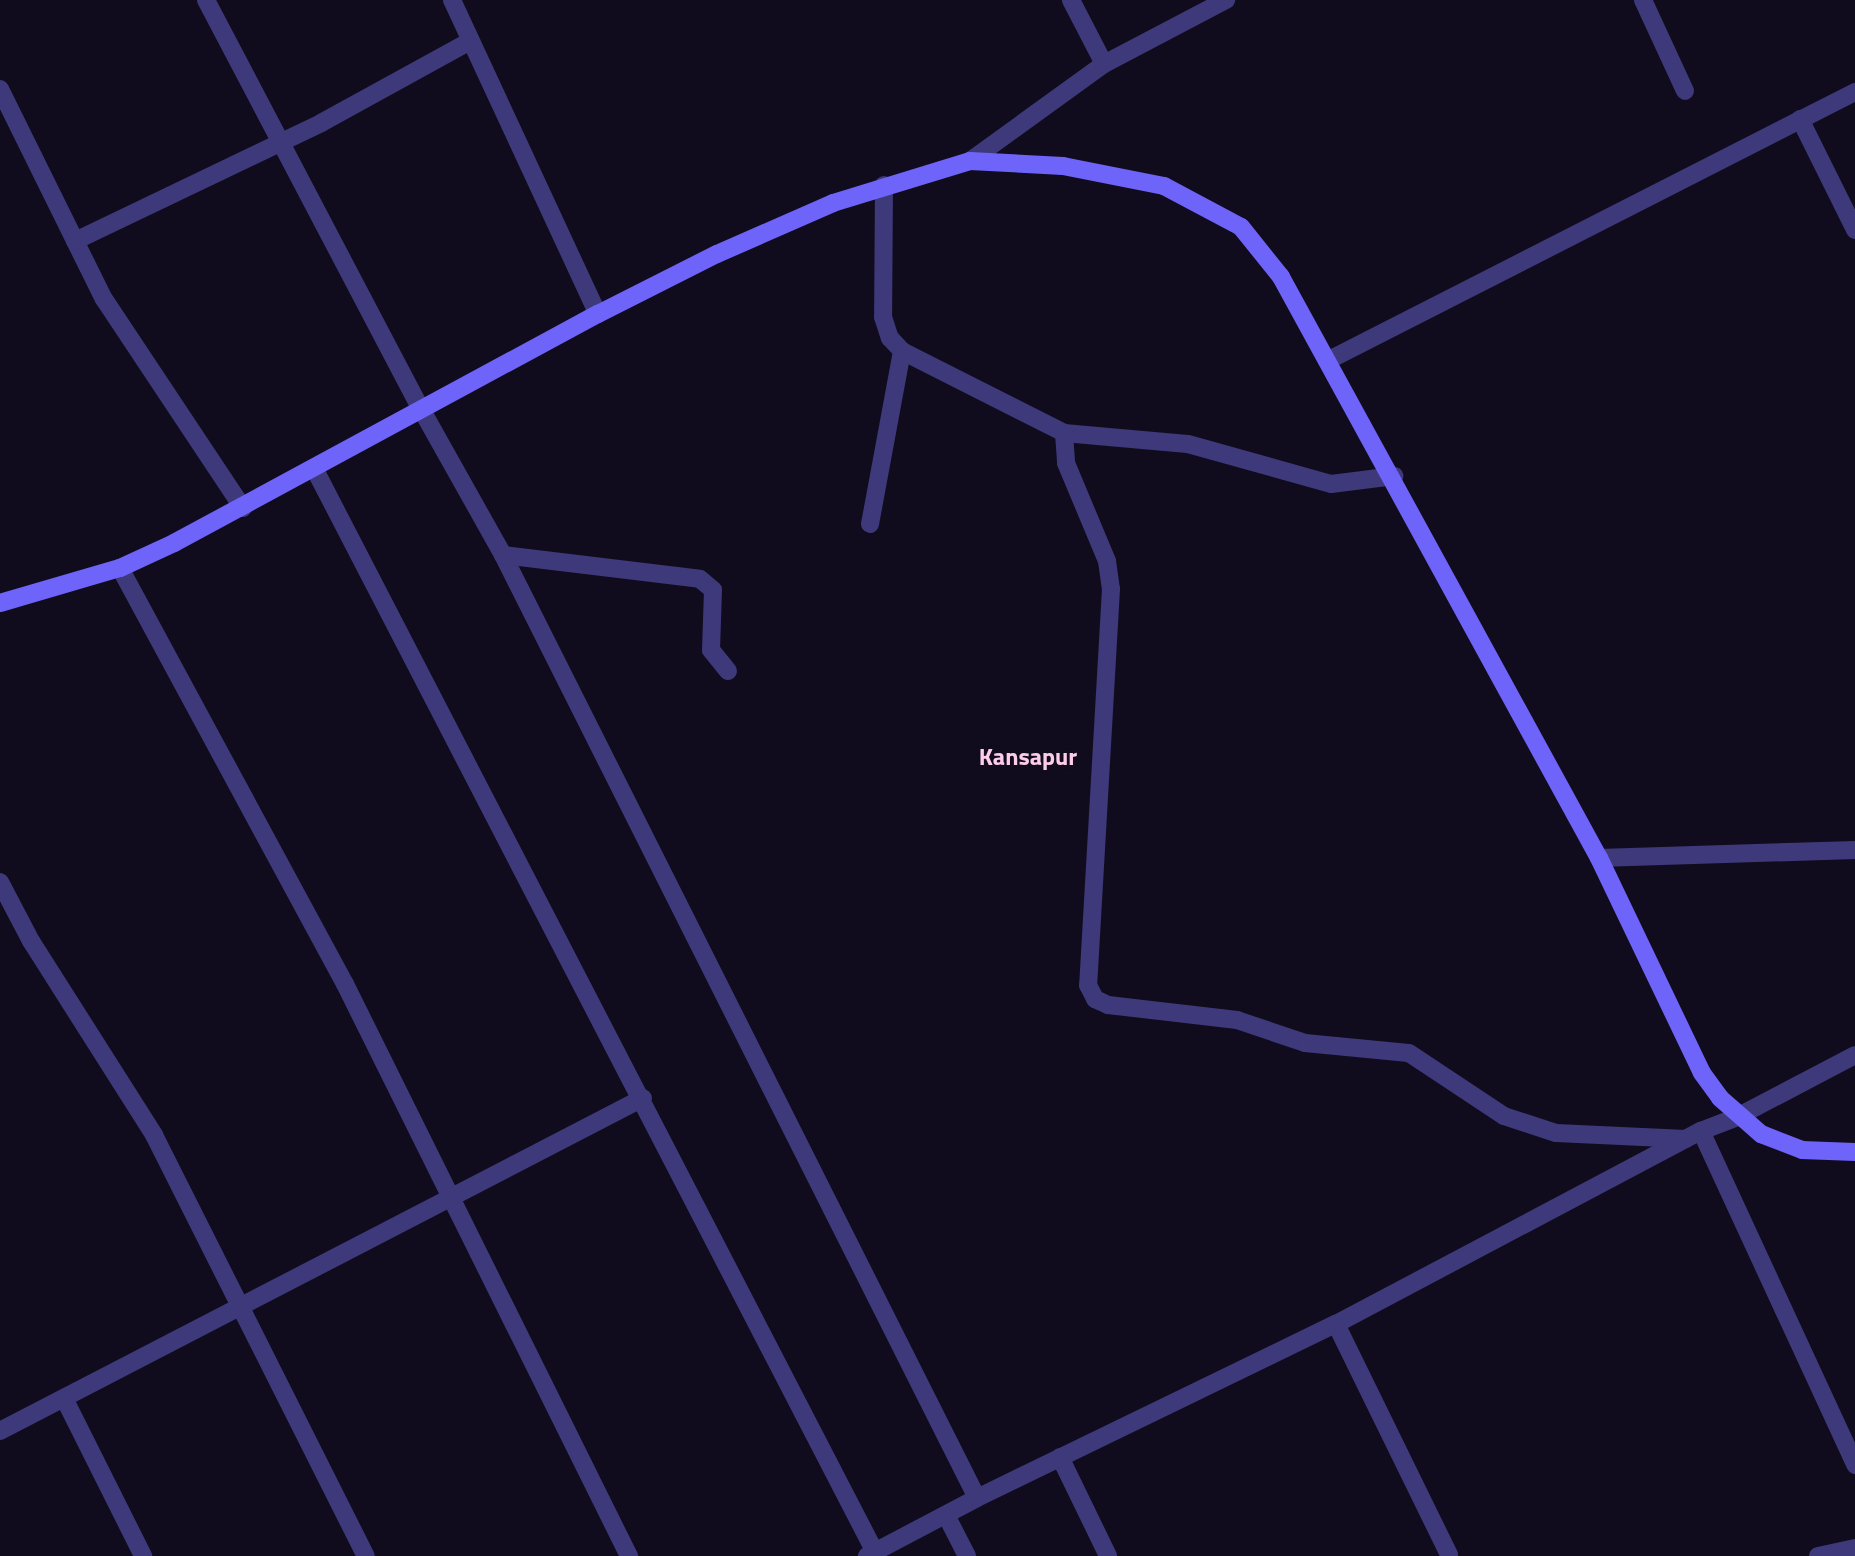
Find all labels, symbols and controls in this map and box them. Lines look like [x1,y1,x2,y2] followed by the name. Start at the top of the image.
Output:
[979,743,1077,771] district label: Kansapur

